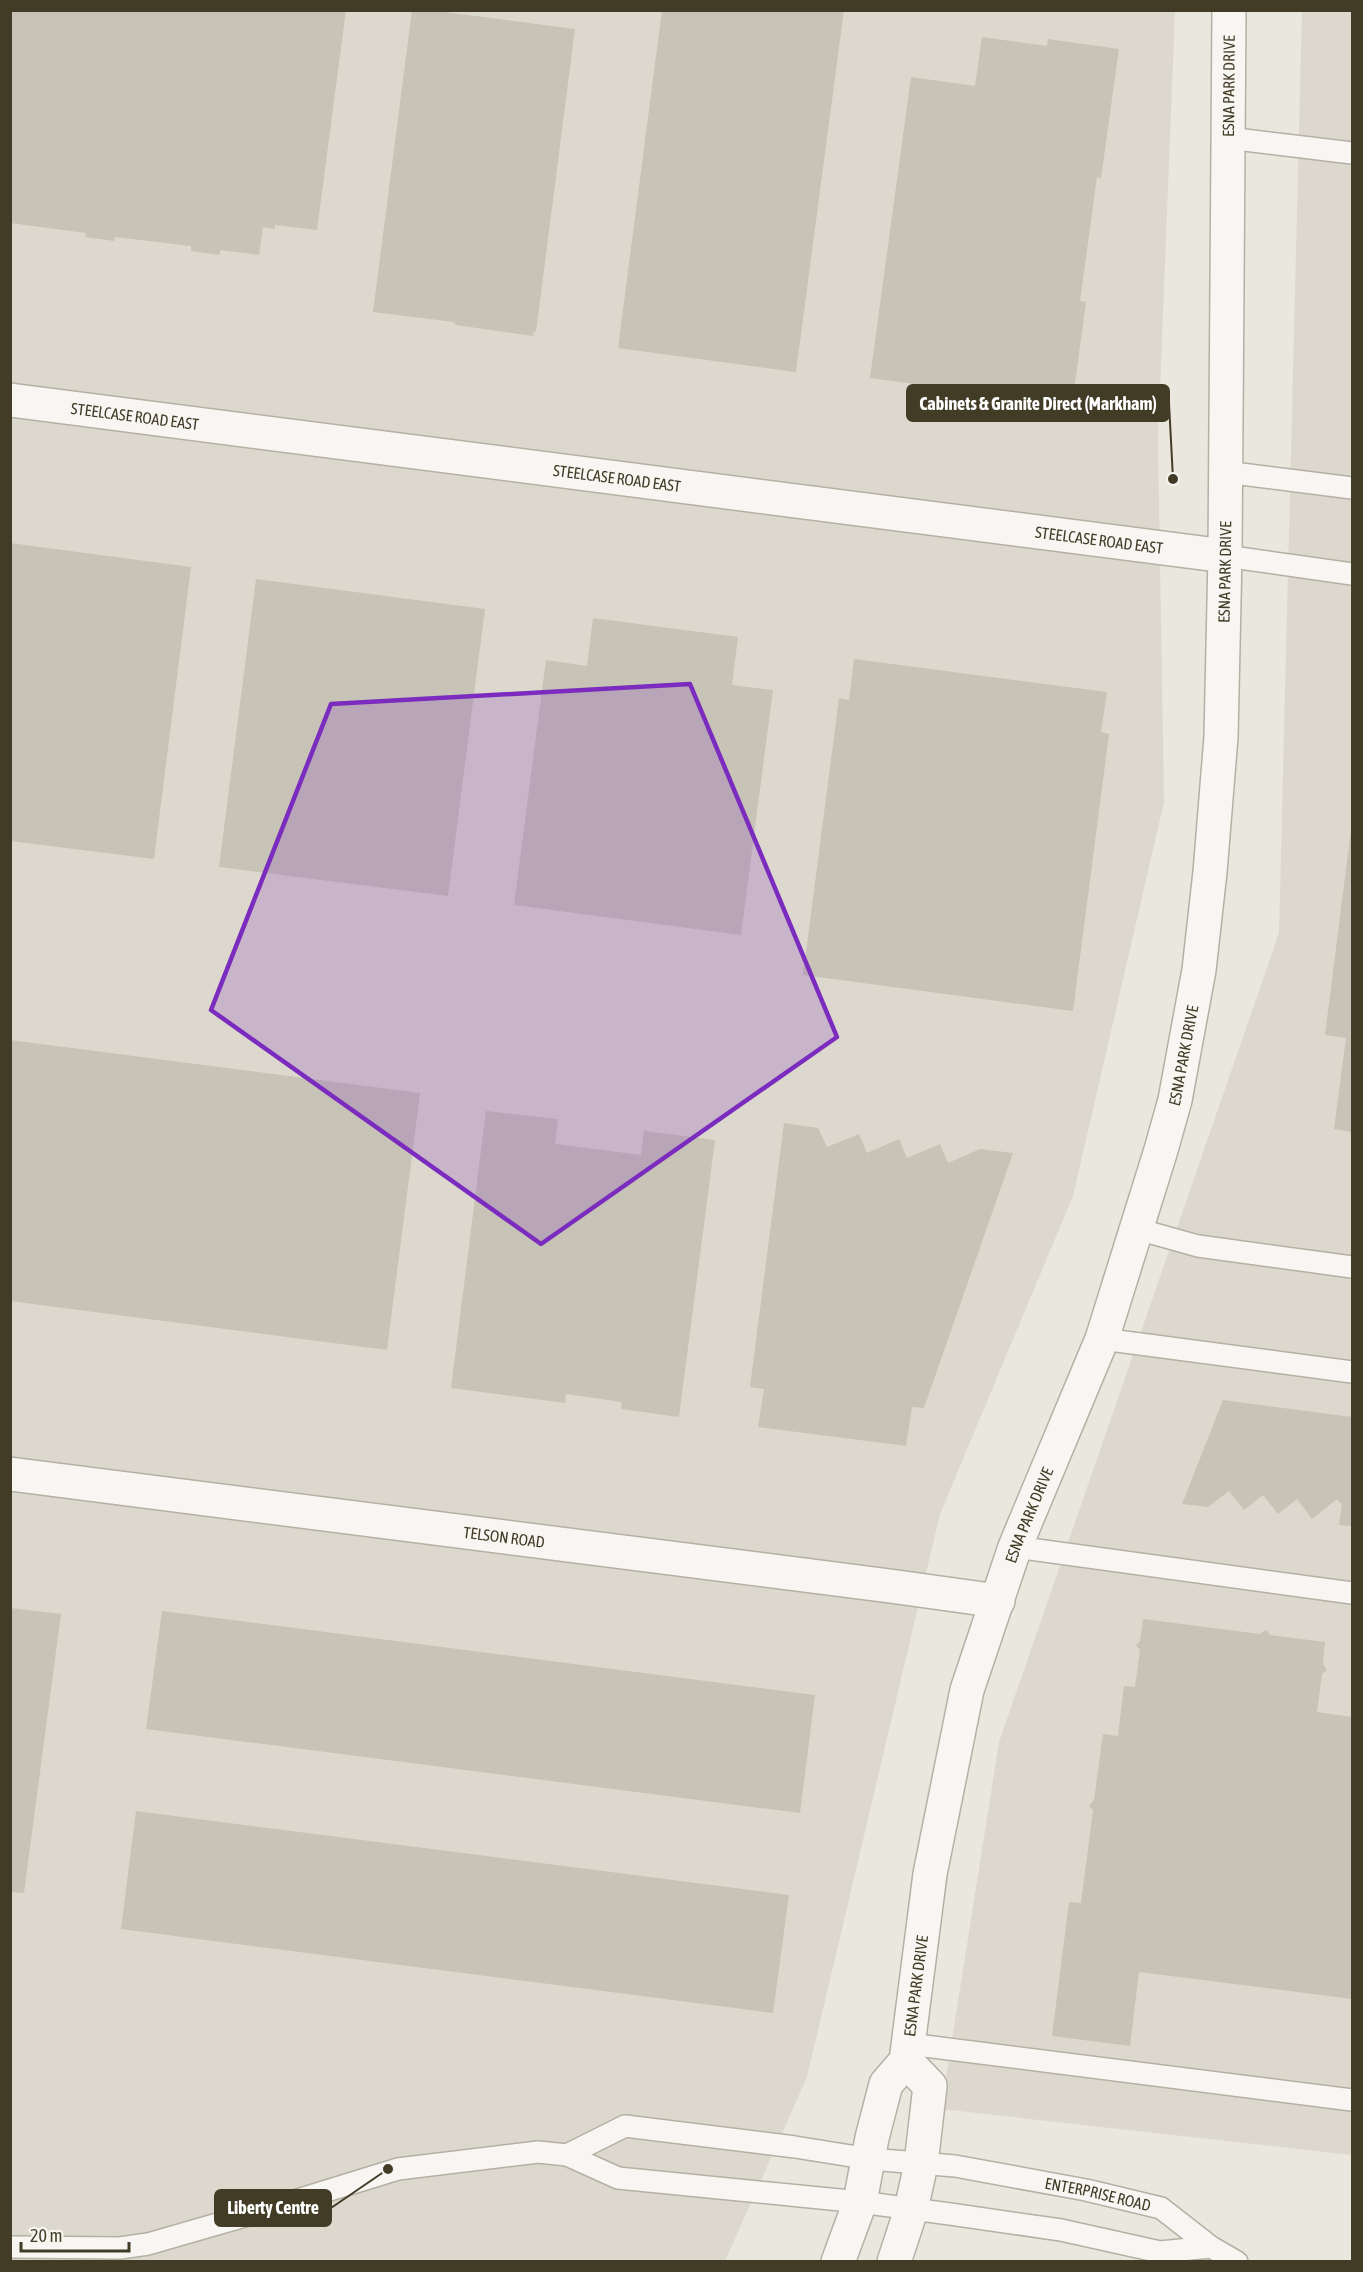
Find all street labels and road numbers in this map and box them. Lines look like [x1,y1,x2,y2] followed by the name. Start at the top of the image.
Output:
[1219,35,1238,137] street label: ESNA PARK DRIVE
[70,399,200,433] street label: STEELCASE ROAD EAST
[552,461,682,495] street label: STEELCASE ROAD EAST
[1215,521,1234,623] street label: ESNA PARK DRIVE
[1034,523,1164,557] street label: STEELCASE ROAD EAST
[1165,1004,1201,1108] street label: ESNA PARK DRIVE
[1001,1464,1056,1565] street label: ESNA PARK DRIVE
[462,1523,546,1551] street label: TELSON ROAD
[900,1934,931,2038] street label: ESNA PARK DRIVE
[1044,2174,1153,2214] street label: ENTERPRISE ROAD

